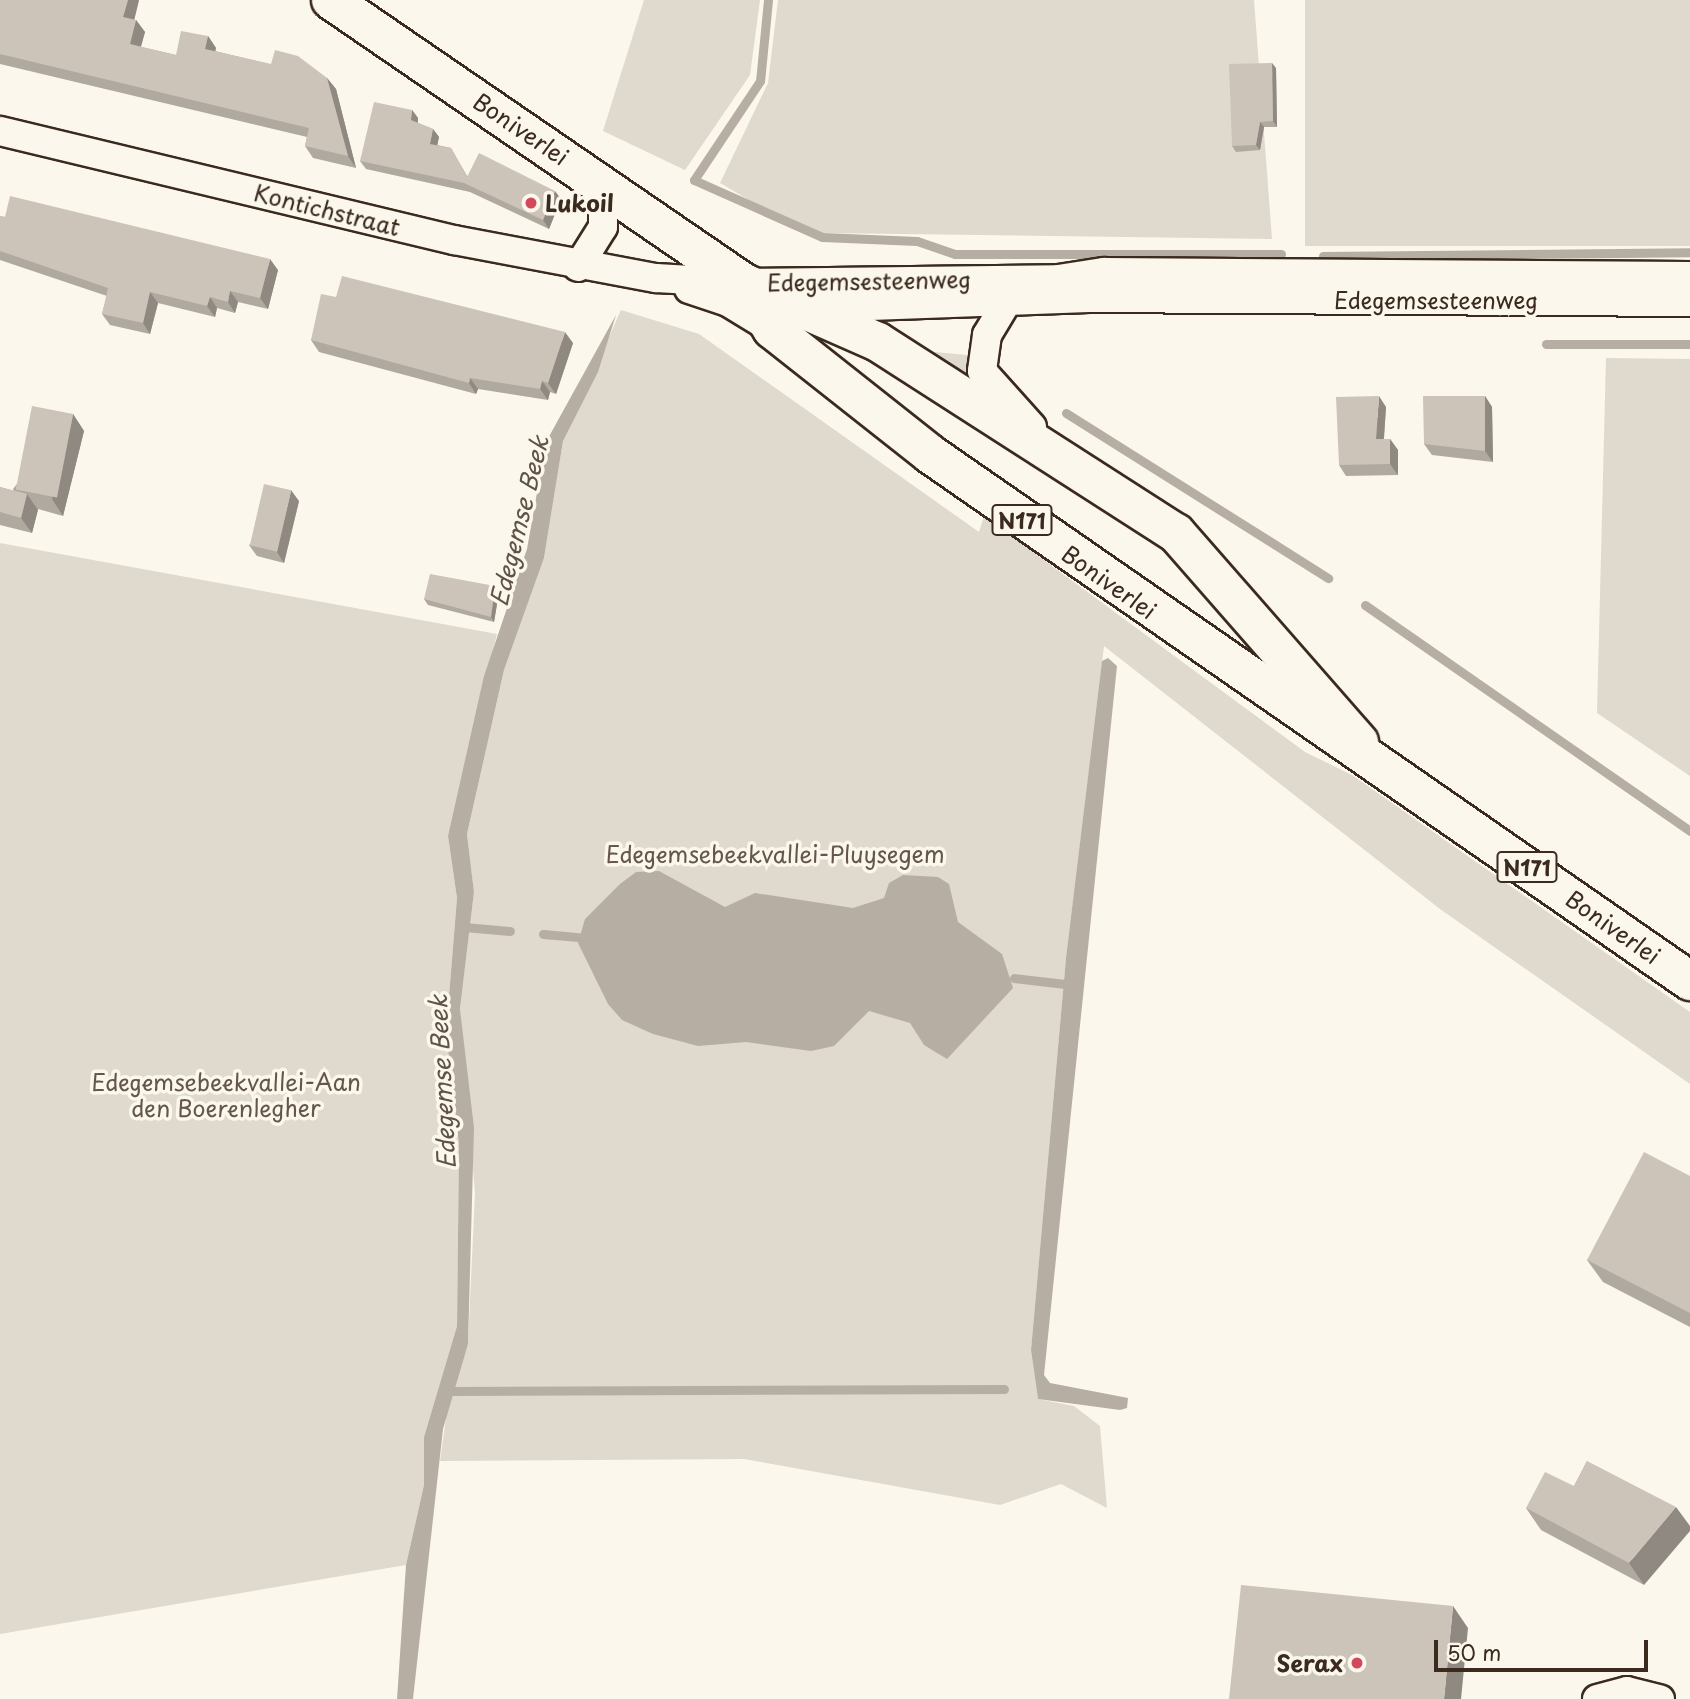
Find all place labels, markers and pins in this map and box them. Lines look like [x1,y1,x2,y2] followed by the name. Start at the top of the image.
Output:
[545,189,614,217] place label: Lukoil
[523,195,539,211] marker: Lukoil
[1276,1649,1343,1677] place label: Serax
[1349,1655,1365,1671] marker: Serax

